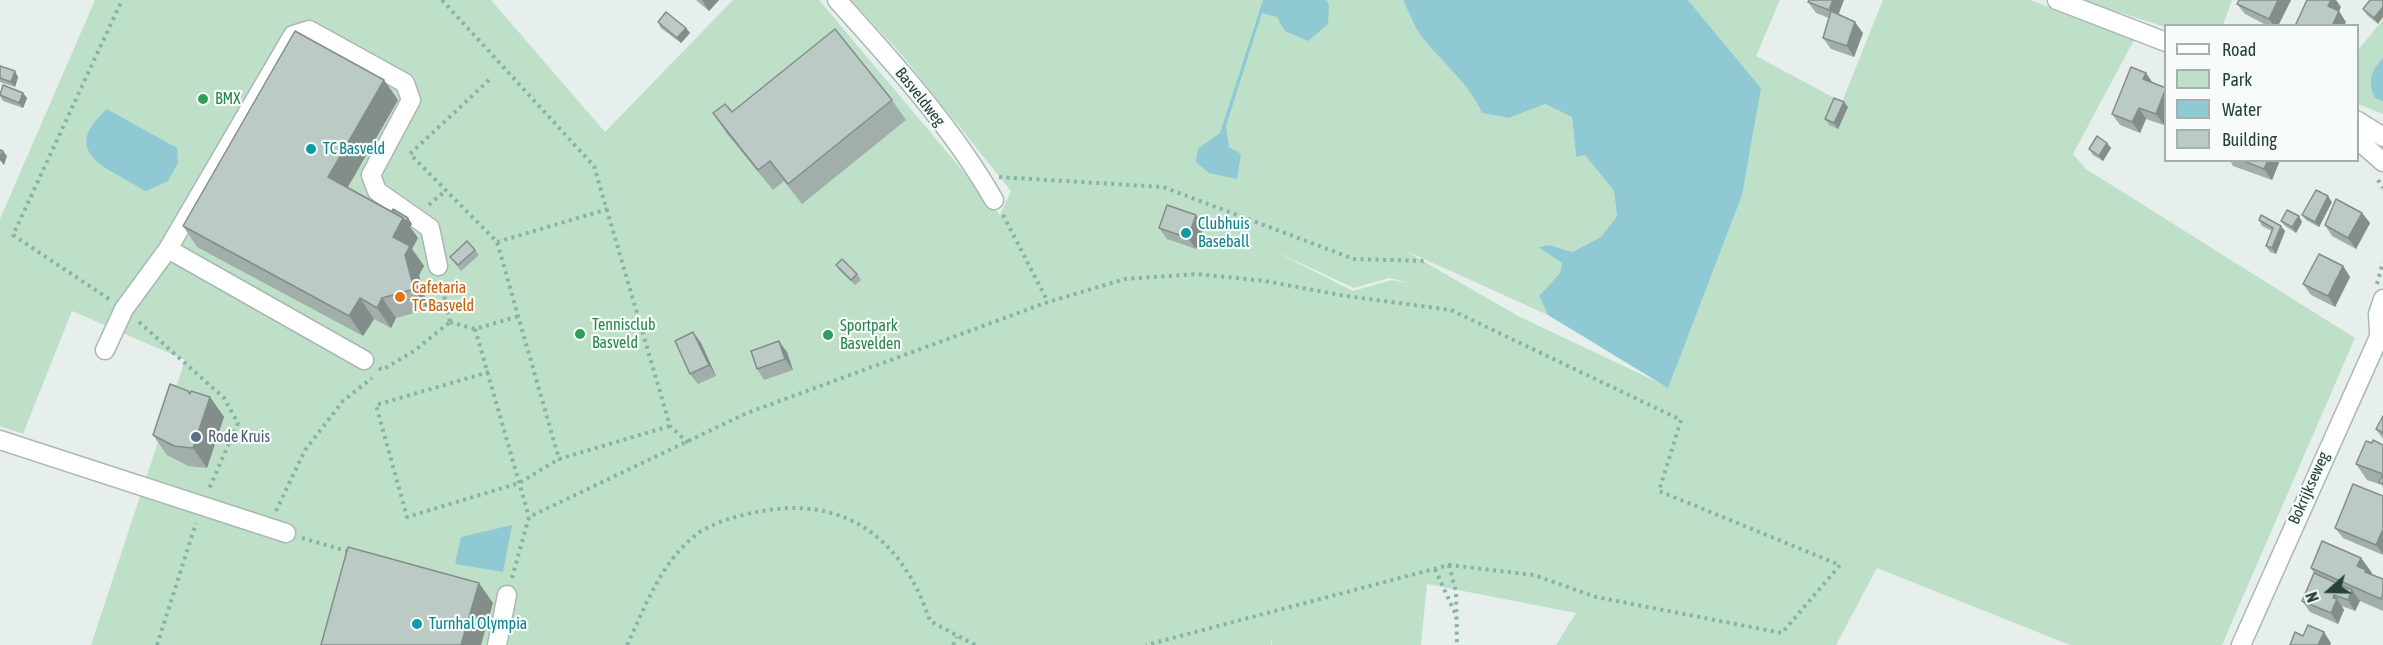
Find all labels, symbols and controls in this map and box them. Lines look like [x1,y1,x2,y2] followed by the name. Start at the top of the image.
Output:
[2164,24,2359,162] legend
[2222,39,2256,60] text: Road
[891,64,949,130] street label: Basveldweg
[2222,69,2252,90] text: Park
[215,89,241,109] place label: BMX
[196,92,210,106] marker: BMX
[2222,99,2261,120] text: Water
[2222,129,2277,150] text: Building
[323,139,385,159] place label: TC Basveld
[304,142,318,156] marker: TC Basveld
[1198,214,1250,252] place label: Clubhuis Baseball
[1179,226,1193,240] marker: Clubhuis Baseball
[412,278,474,316] place label: Cafetaria TC Basveld
[393,290,407,304] marker: Cafetaria TC Basveld
[592,315,656,353] place label: Tennisclub Basveld
[840,316,901,354] place label: Sportpark Basvelden
[573,327,587,341] marker: Tennisclub Basveld
[821,328,835,342] marker: Sportpark Basvelden
[208,427,270,447] place label: Rode Kruis
[189,430,203,444] marker: Rode Kruis
[2284,449,2334,527] street label: Bokrijkseweg
[2299,561,2359,621] north arrow
[2302,590,2322,605] text: N
[429,614,527,634] place label: Turnhal Olympia
[410,617,424,631] marker: Turnhal Olympia

